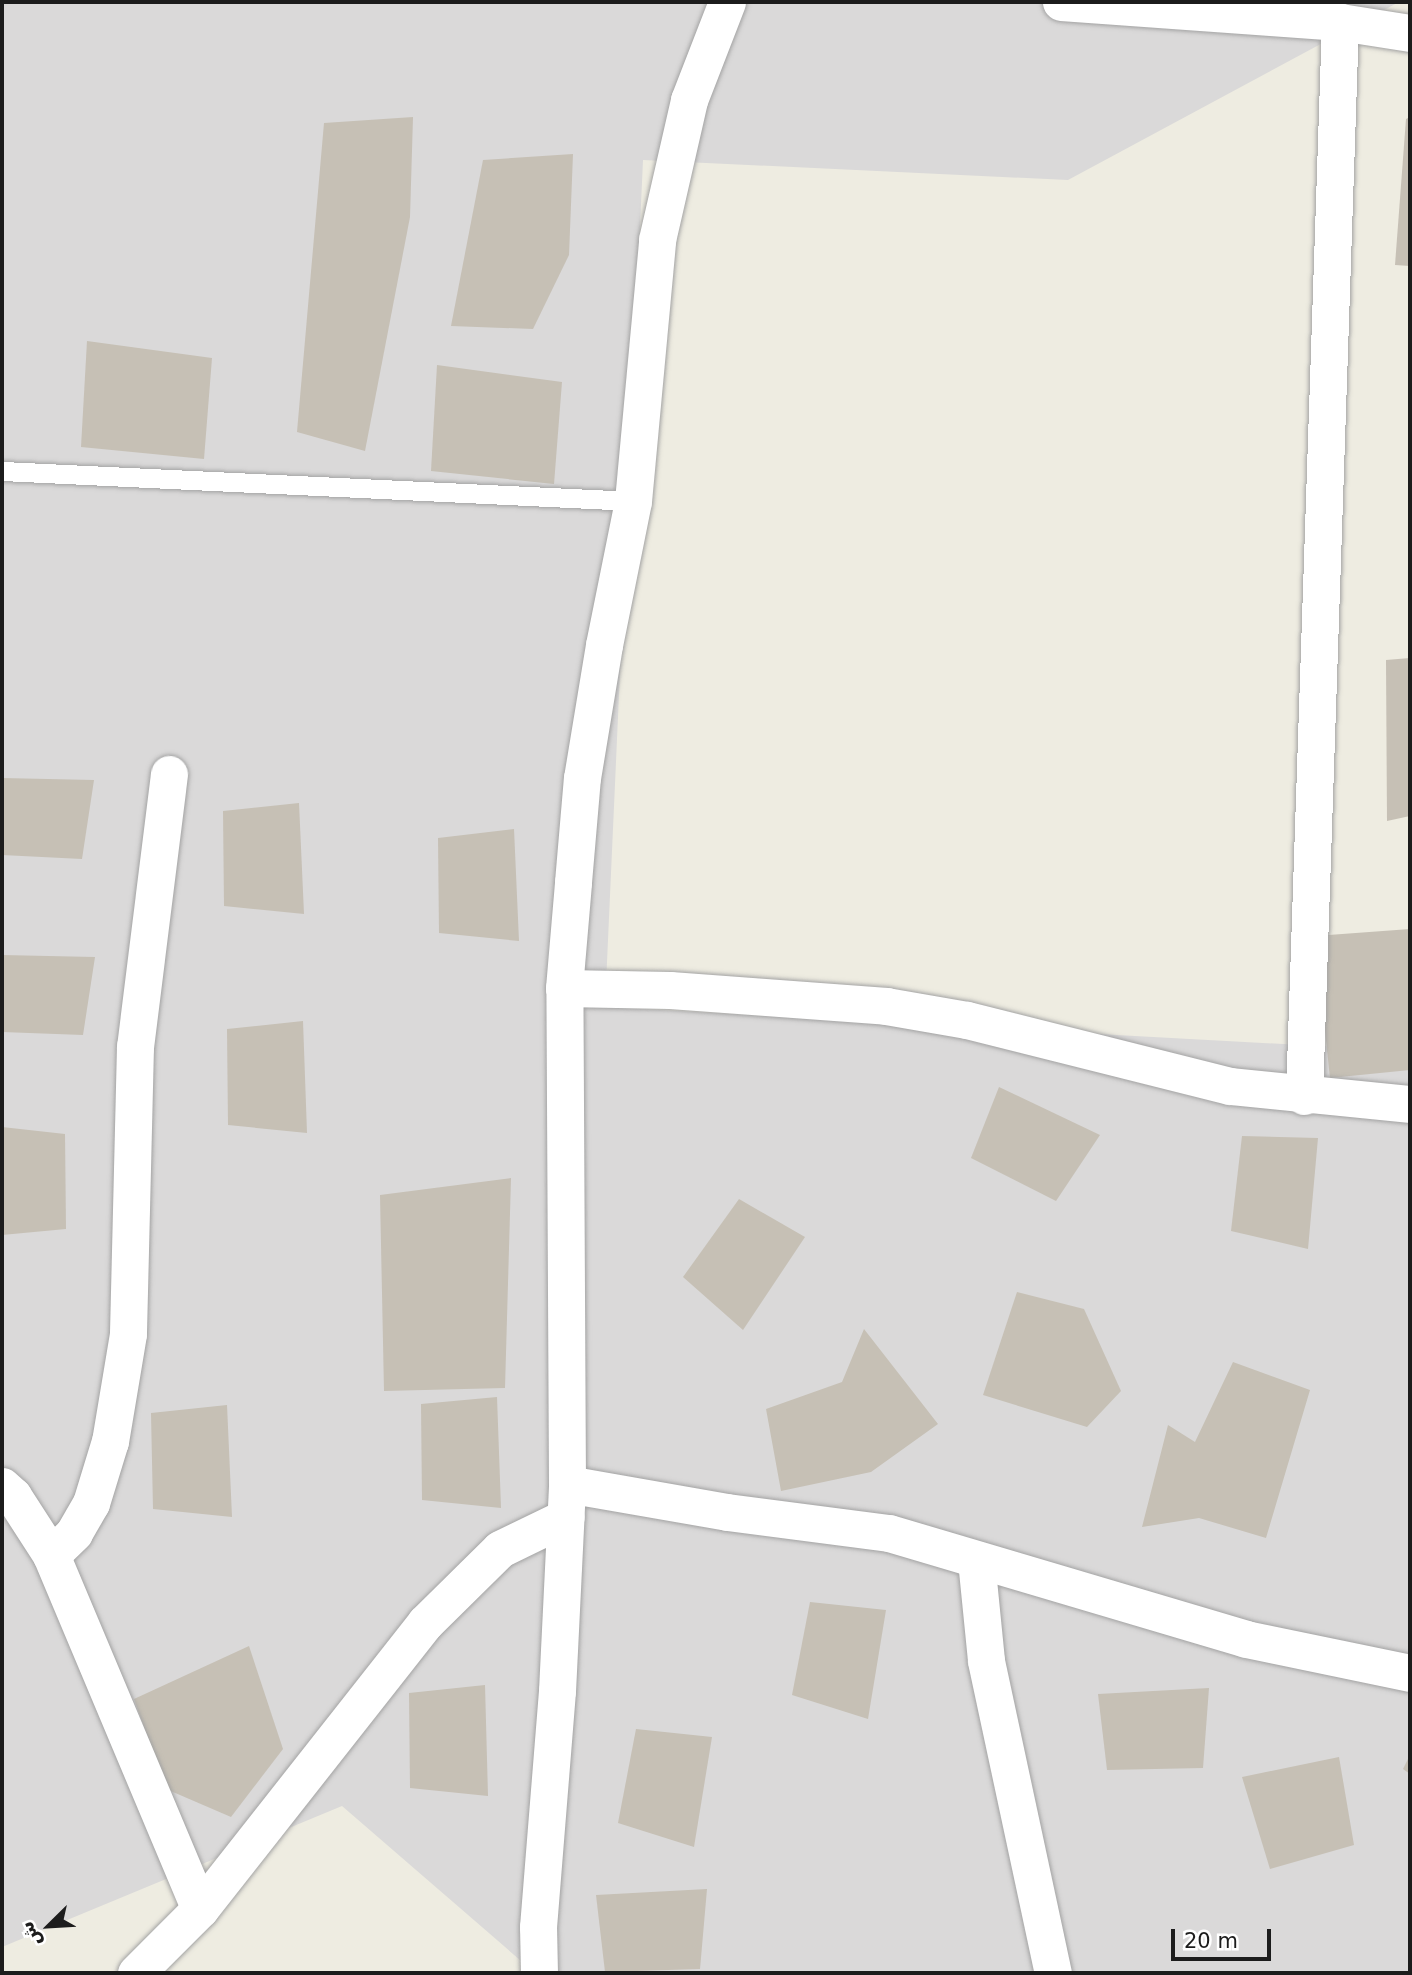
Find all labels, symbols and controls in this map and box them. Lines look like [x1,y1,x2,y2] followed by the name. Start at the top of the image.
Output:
[14,1891,84,1961] north arrow
[1174,1916,1274,1960] scale bar
[14,1918,45,1951] text: ش
[1184,1929,1238,1953] text: 20 m

